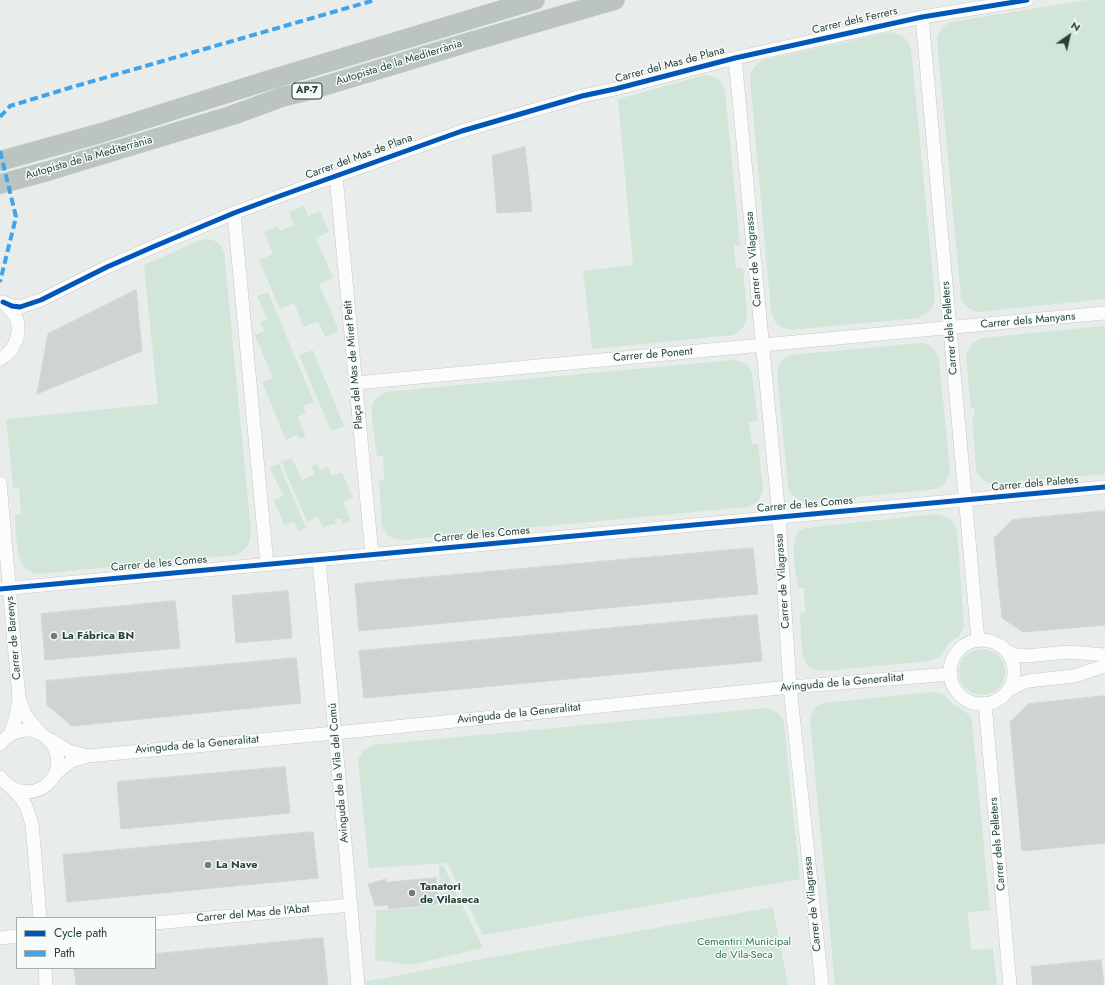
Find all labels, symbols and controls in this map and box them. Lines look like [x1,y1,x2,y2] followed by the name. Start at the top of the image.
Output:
[811,5,899,37] street label: Carrer dels Ferrers
[1049,16,1089,56] north arrow
[1068,17,1084,35] text: N
[334,37,464,89] street label: Autopista de la Mediterrània
[614,44,726,86] street label: Carrer del Mas de Plana
[292,83,322,99] road number: AP-7
[304,132,414,182] street label: Carrer del Mas de Plana
[24,134,154,182] street label: Autopista de la Mediterrània
[743,211,765,307] street label: Carrer de Vilagrassa
[939,281,961,375] street label: Carrer dels Pelleters
[342,300,366,430] street label: Plaça del Mas de Miret Petit
[980,310,1076,332] street label: Carrer dels Manyans
[613,345,693,365] street label: Carrer de Ponent
[991,474,1079,494] street label: Carrer dels Paletes
[756,494,854,516] street label: Carrer de les Comes
[433,524,531,546] street label: Carrer de les Comes
[773,533,793,629] street label: Carrer de Vilagrassa
[110,553,208,575] street label: Carrer de les Comes
[4,596,24,680] street label: Carrer de Barenys
[62,629,134,643] place label: La Fábrica BN
[49,631,59,641] marker: La Fábrica BN
[780,671,904,695] street label: Avinguda de la Generalitat
[457,701,581,727] street label: Avinguda de la Generalitat
[326,703,352,843] street label: Avinguda de la Vila del Comú
[135,733,259,757] street label: Avinguda de la Generalitat
[987,797,1009,891] street label: Carrer dels Pelleters
[801,856,825,952] street label: Carrer de Vilagrassa
[216,858,258,872] place label: La Nave
[203,860,213,870] marker: La Nave
[420,880,479,906] place label: Tanatori de Vilaseca
[407,888,417,898] marker: Tanatori de Vilaseca
[196,902,310,926] street label: Carrer del Mas de l'Abat
[16,917,156,969] legend
[54,924,107,942] text: Cycle path
[697,935,791,961] park label: Cementiri Municipal de Vila-Seca
[54,944,75,962] text: Path

